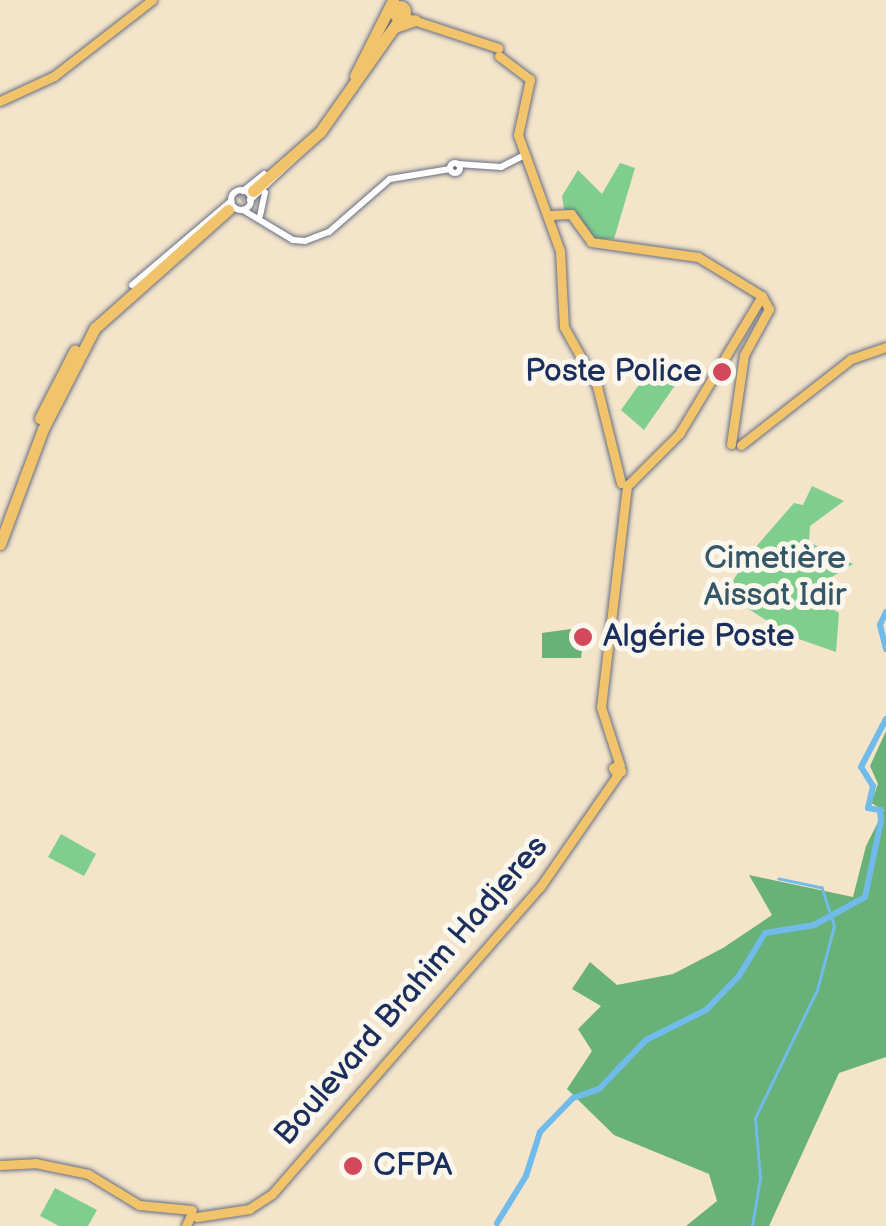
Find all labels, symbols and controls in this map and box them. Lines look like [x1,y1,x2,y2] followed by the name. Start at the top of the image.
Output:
[525,353,702,391] place label: Poste Police
[711,361,733,383] marker: Poste Police
[704,541,846,616] park label: Cimetière Aissat Idir
[603,618,795,656] place label: Algérie Poste
[572,626,594,648] marker: Algérie Poste
[267,828,557,1154] street label: Boulevard Brahim Hadjeres
[373,1147,452,1185] place label: CFPA
[342,1155,364,1177] marker: CFPA

